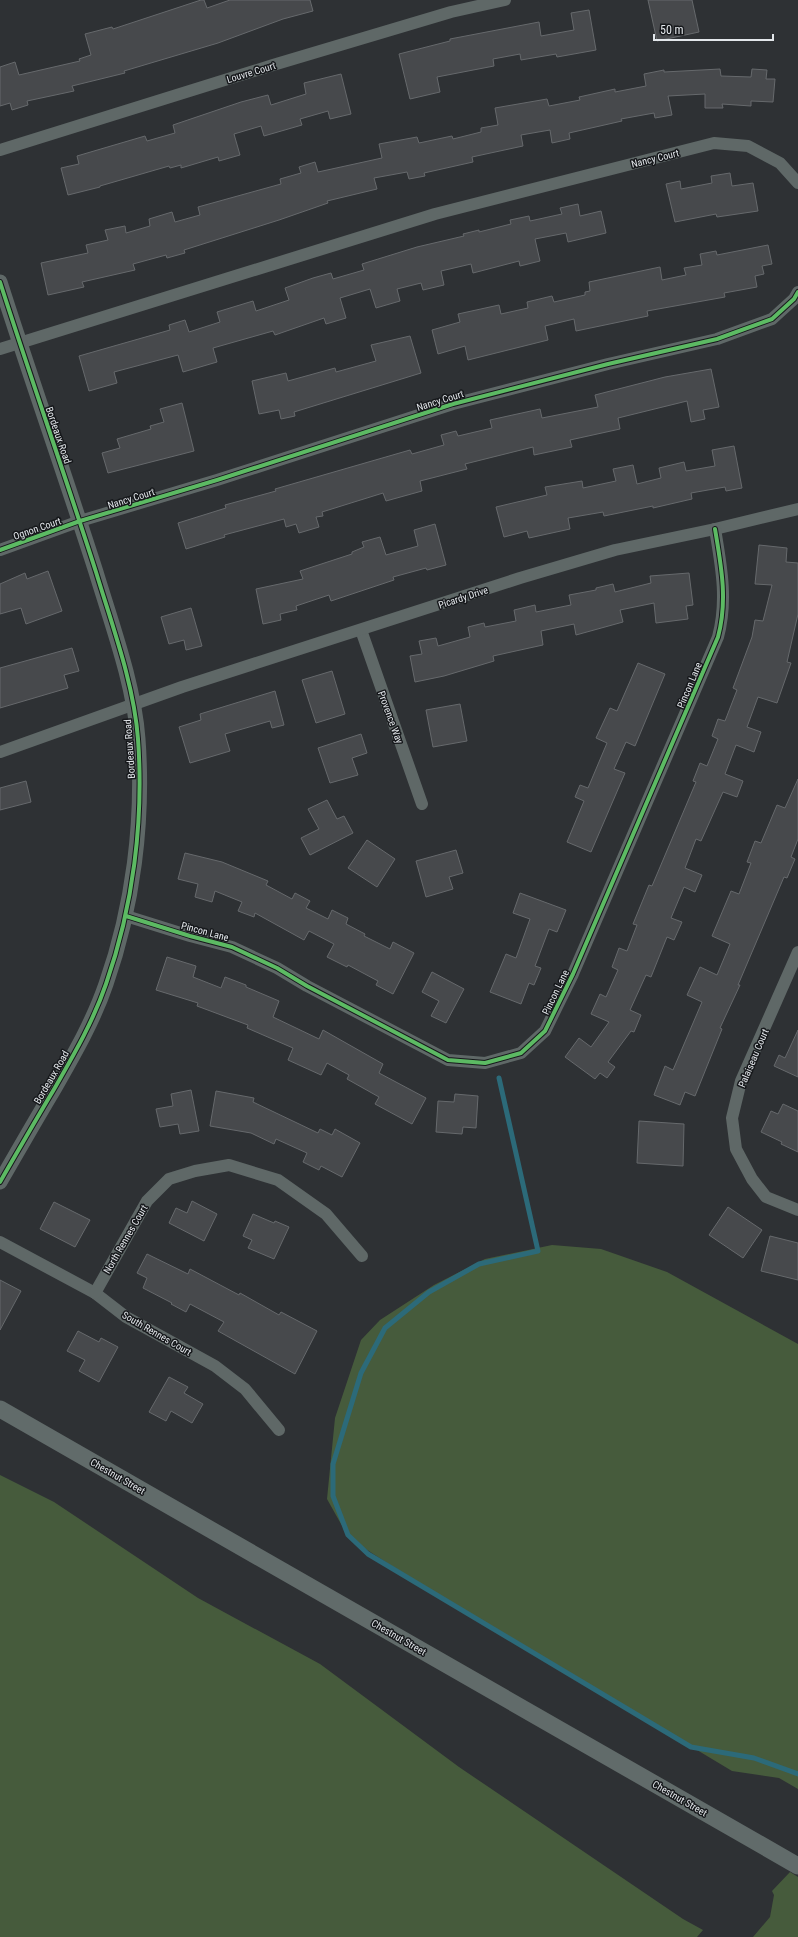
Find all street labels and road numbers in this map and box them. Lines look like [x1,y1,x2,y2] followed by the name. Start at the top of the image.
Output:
[225,60,277,85] street label: Louvre Court
[630,147,680,170] street label: Nancy Court
[415,388,465,413] street label: Nancy Court
[44,405,73,465] street label: Bordeaux Road
[106,486,156,511] street label: Nancy Court
[12,515,62,542] street label: Ognon Court
[437,584,490,611] street label: Picardy Drive
[675,660,704,710] street label: Pincon Lane
[376,689,405,745] street label: Provence Way
[122,719,137,779] street label: Bordeaux Road
[180,920,230,943] street label: Pincon Lane
[540,968,571,1016] street label: Pincon Lane
[736,1027,771,1089] street label: Palaiseau Court
[32,1049,71,1106] street label: Bordeaux Road
[101,1203,150,1276] street label: North Rennes Court
[120,1309,193,1358] street label: South Rennes Court
[89,1456,147,1496] street label: Chestnut Street
[370,1617,428,1657] street label: Chestnut Street
[651,1778,709,1818] street label: Chestnut Street

